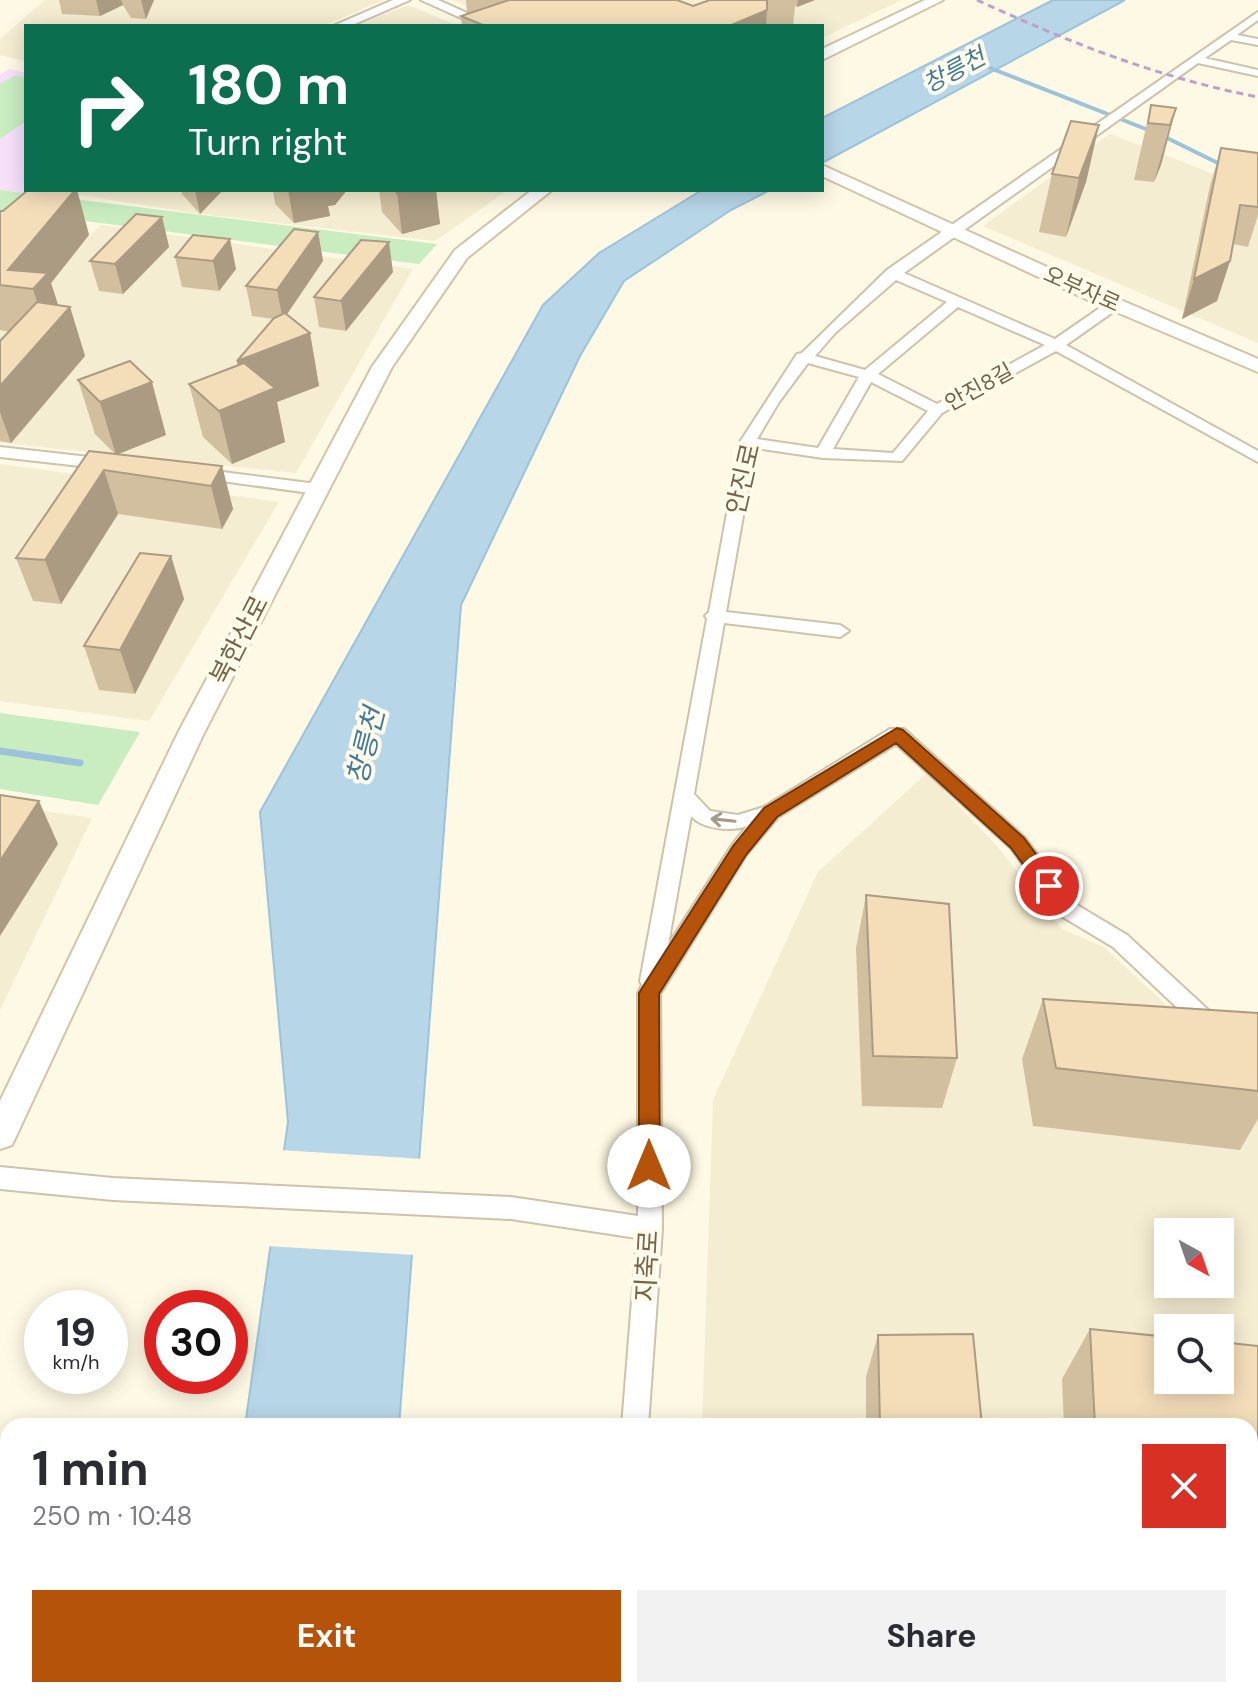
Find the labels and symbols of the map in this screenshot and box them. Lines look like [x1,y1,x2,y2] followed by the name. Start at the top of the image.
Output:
[917,39,993,99] water label: 창릉천
[1039,259,1125,319] street label: 오부자로
[940,356,1018,418] street label: 안진8길
[718,440,768,518] street label: 안진로
[202,590,276,690] street label: 북한산로
[339,701,394,788] water label: 창릉천
[710,812,737,827] one-way arrow
[1015,852,1083,920] pin
[607,1124,691,1208] position arrow
[1154,1218,1234,1298] north arrow
[628,1229,666,1303] street label: 지축로
[144,1290,248,1394] speed limit sign: 30

